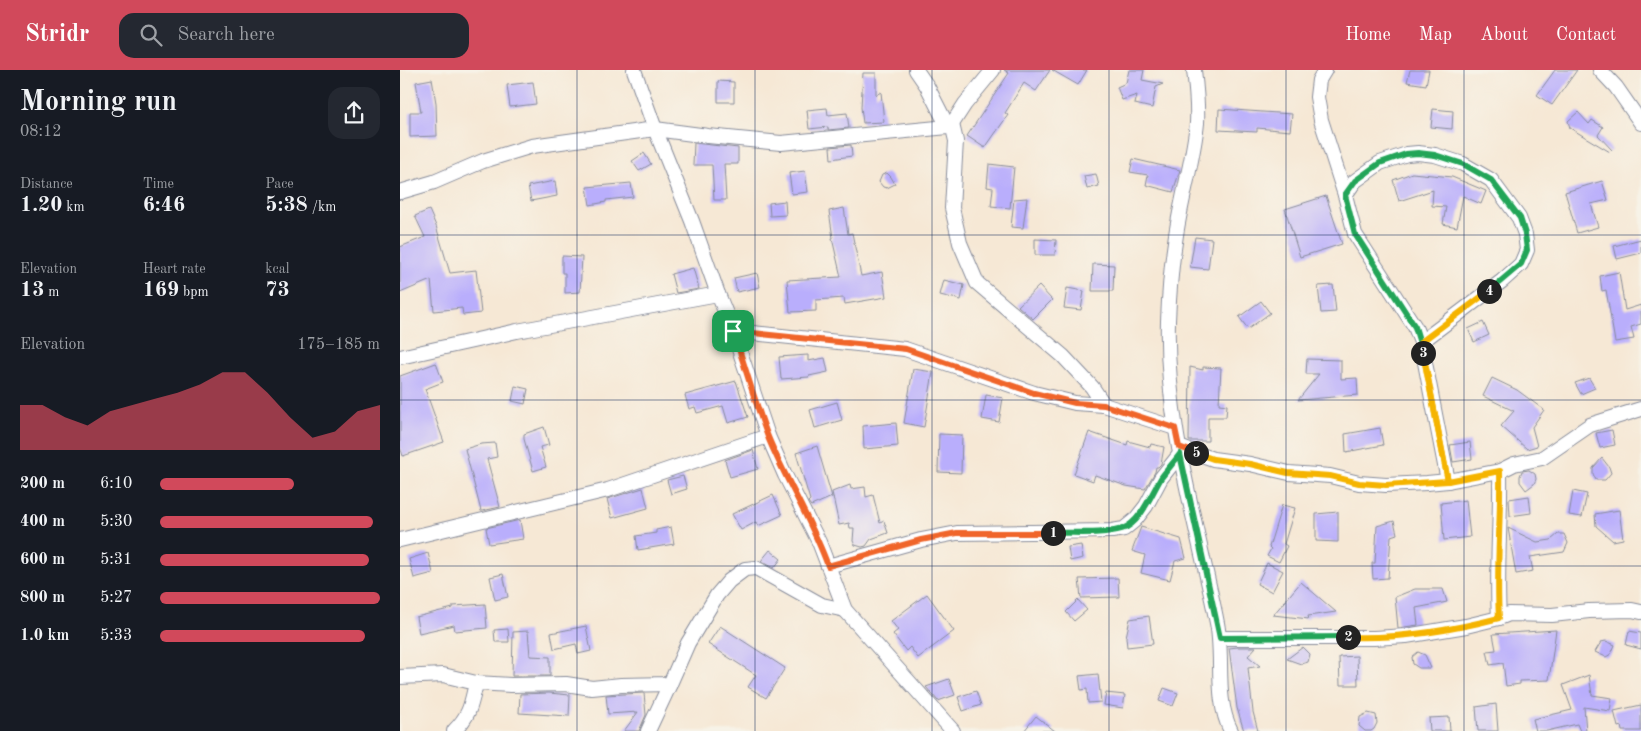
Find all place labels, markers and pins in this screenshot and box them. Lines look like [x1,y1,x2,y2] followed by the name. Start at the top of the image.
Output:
[1476,278,1502,304] pin: 4
[712,310,754,352] pin
[1410,340,1436,366] pin: 3
[1184,440,1208,466] pin: 5
[1040,520,1066,546] pin: 1
[1336,624,1360,650] pin: 2

